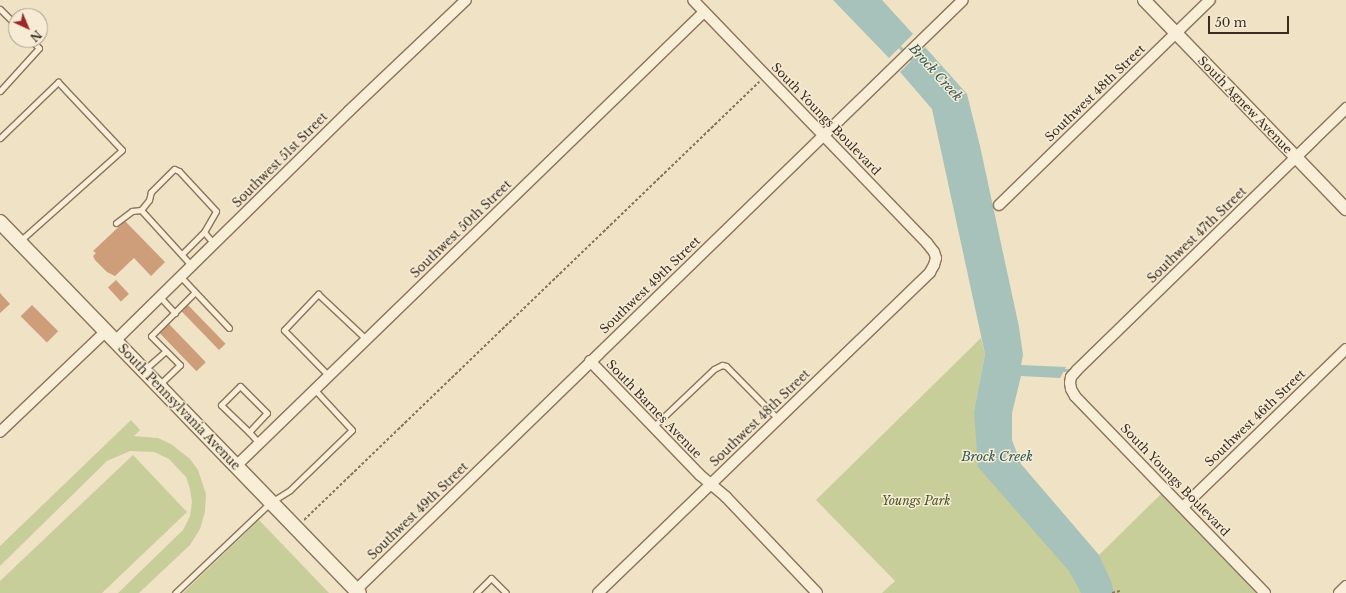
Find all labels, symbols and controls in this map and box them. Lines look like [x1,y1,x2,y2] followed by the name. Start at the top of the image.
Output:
[8,8,48,48] north arrow
[1210,8,1291,34] scale bar
[1215,15,1247,30] text: 50 m
[27,27,44,45] text: N
[905,41,965,105] water label: Brock Creek
[1042,42,1148,144] street label: Southwest 48th Street
[1194,53,1296,157] street label: South Agnew Avenue
[768,60,884,178] street label: South Youngs Boulevard
[230,110,330,210] street label: Southwest 51st Street
[408,177,514,281] street label: Southwest 50th Street
[1145,184,1249,286] street label: Southwest 47th Street
[597,233,703,337] street label: Southwest 49th Street
[115,341,243,473] street label: South Pennsylvania Avenue
[603,357,705,461] street label: South Barnes Avenue
[1202,366,1308,470] street label: Southwest 46th Street
[707,367,813,469] street label: Southwest 48th Street
[1117,421,1233,539] street label: South Youngs Boulevard
[961,449,1033,465] water label: Brock Creek
[365,459,471,563] street label: Southwest 49th Street
[882,494,950,508] park label: Youngs Park

